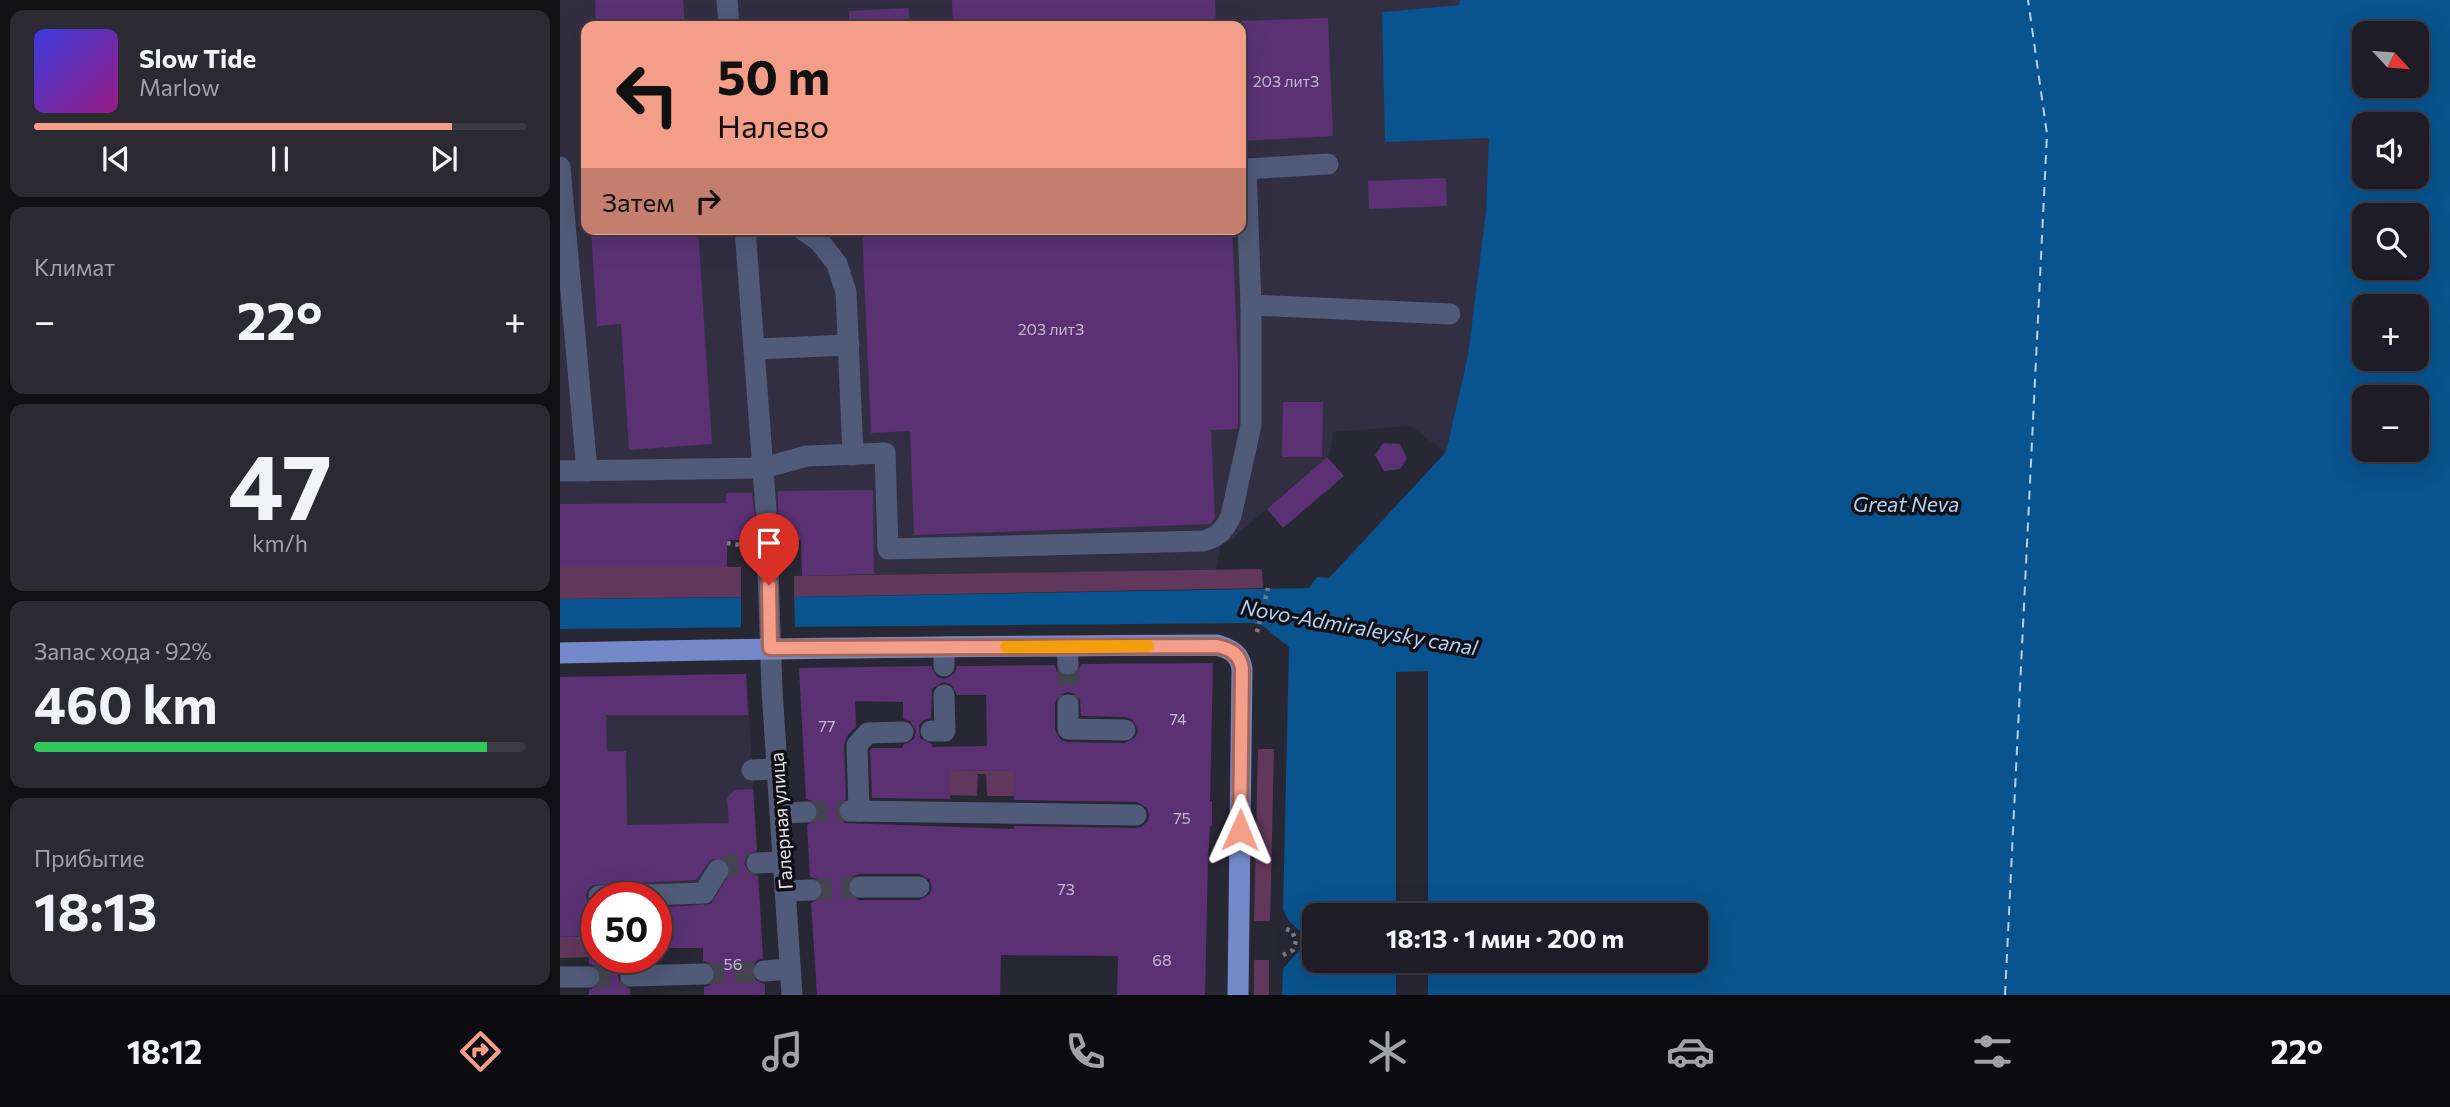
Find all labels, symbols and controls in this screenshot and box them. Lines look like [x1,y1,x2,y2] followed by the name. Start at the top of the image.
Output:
[2352,21,2429,98] north arrow
[2352,21,2429,462] map controls
[139,42,256,73] text: Slow Tide
[717,45,830,105] text: 50 m
[602,49,693,140] icon: left
[1253,71,1319,90] house number: 203 литЗ
[139,73,220,101] text: Marlow
[717,105,829,145] text: Налево
[2352,112,2429,189] button: sound
[97,140,135,178] icon: previous
[261,140,299,178] icon: pause
[425,140,463,178] icon: next
[689,182,727,220] icon: right
[602,186,675,217] text: Затем
[2352,203,2429,280] button: search
[34,253,115,281] text: Климат
[237,287,322,351] text: 22°
[2352,294,2429,371] button: +
[34,296,56,343] text: −
[504,296,526,343] text: +
[1018,319,1084,338] house number: 203 литЗ
[2352,385,2429,462] button: −
[228,427,332,539] text: 47
[1853,491,1959,516] water label: Great Neva
[739,513,799,585] pin
[750,524,788,562] icon: arrive
[252,529,308,557] text: km/h
[1239,593,1480,660] water label: Novo-Admiraleysky canal
[34,637,212,665] text: Запас хода · 92%
[34,671,218,735] text: 460 km
[1169,709,1187,728] house number: 74
[819,716,835,735] house number: 77
[764,752,797,890] street label: Галерная улица
[1203,793,1277,867] position arrow
[1173,808,1191,827] house number: 75
[34,844,145,872] text: Прибытие
[34,878,157,942] text: 18:13
[1057,879,1075,898] house number: 73
[581,882,672,973] speed limit sign: 50
[1386,922,1624,953] text: 18:13 · 1 мин · 200 m
[1152,950,1172,969] house number: 68
[724,954,742,973] house number: 56
[456,1027,505,1076] icon: directions
[758,1027,807,1076] icon: music
[1061,1027,1110,1076] icon: phone
[1363,1027,1412,1076] icon: climate
[1666,1027,1715,1076] icon: car
[1968,1027,2017,1076] icon: filters
[127,1031,202,1071] text: 18:12
[2270,1031,2323,1071] text: 22°

